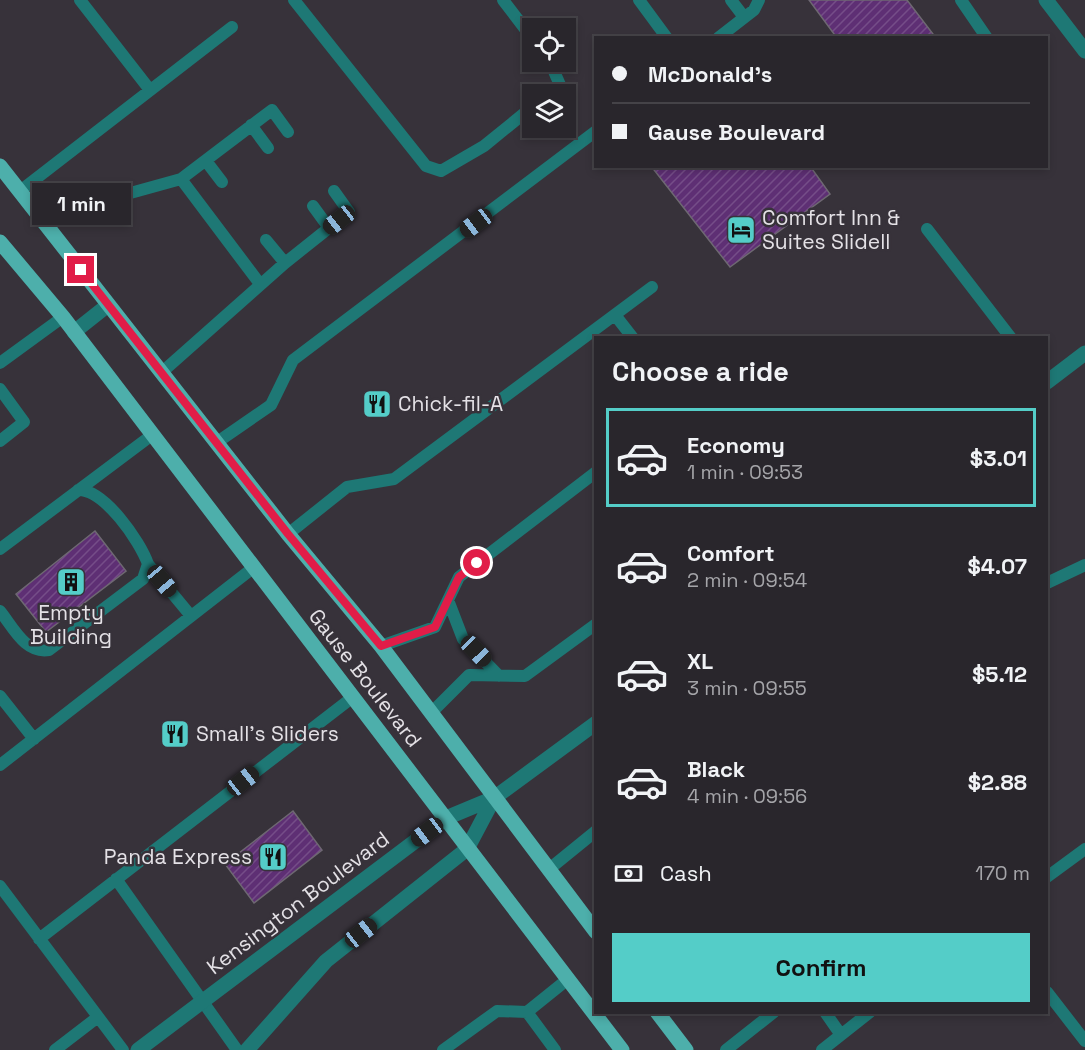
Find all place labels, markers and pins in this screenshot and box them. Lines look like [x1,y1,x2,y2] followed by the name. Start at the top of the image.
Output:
[762,204,900,255] place label: Comfort Inn & Suites Slidell
[725,214,757,246] hotel icon: Comfort Inn & Suites Slidell
[361,388,393,420] restaurant icon: Chick-fil-A
[398,390,503,417] place label: Chick-fil-A
[55,566,87,598] building icon: Empty Building
[30,599,112,650] place label: Empty Building
[159,718,191,750] restaurant icon: Small's Sliders
[196,720,339,747] place label: Small's Sliders
[257,841,289,873] restaurant icon: Panda Express
[104,843,252,870] place label: Panda Express

